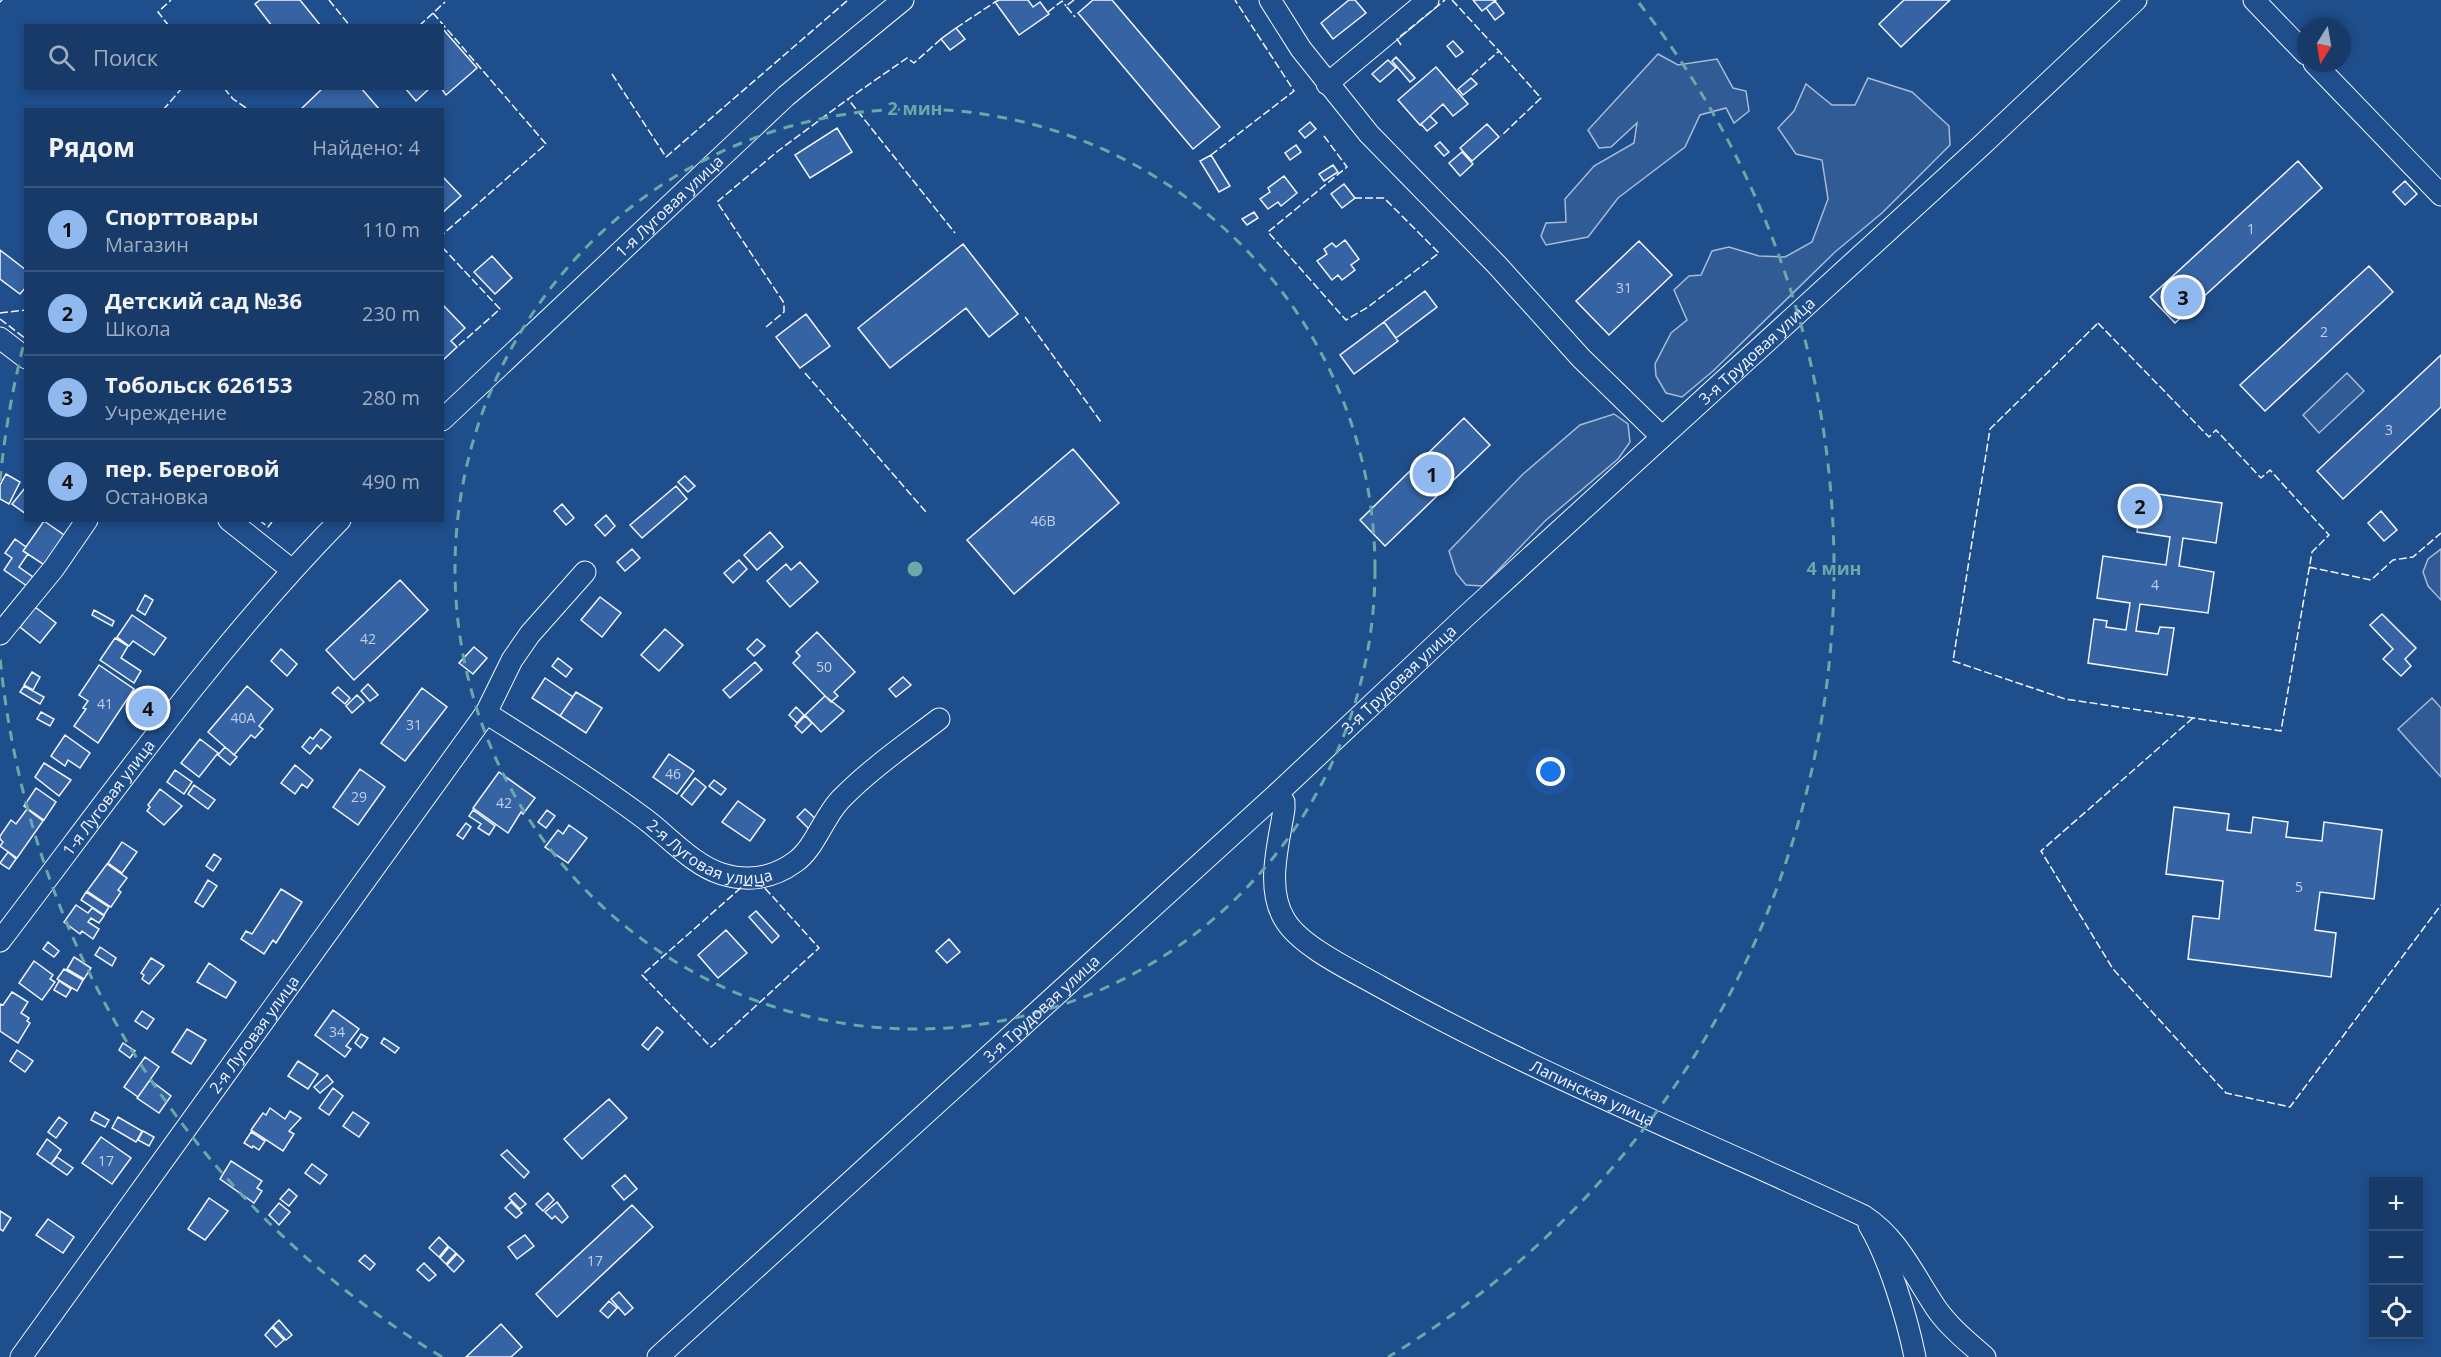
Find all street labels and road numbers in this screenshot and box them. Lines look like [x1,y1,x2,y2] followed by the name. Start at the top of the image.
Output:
[610,150,728,262] street label: 1-я Луговая улица
[1694,292,1820,409] street label: 3-я Трудовая улица
[1337,620,1461,739] street label: 3-я Трудовая улица
[57,735,160,860] street label: 1-я Луговая улица
[642,814,775,889] street label: 2-я Луговая улица
[978,950,1104,1067] street label: 3-я Трудовая улица
[204,971,304,1098] street label: 2-я Луговая улица
[1527,1055,1658,1131] street label: Лапинская улица

